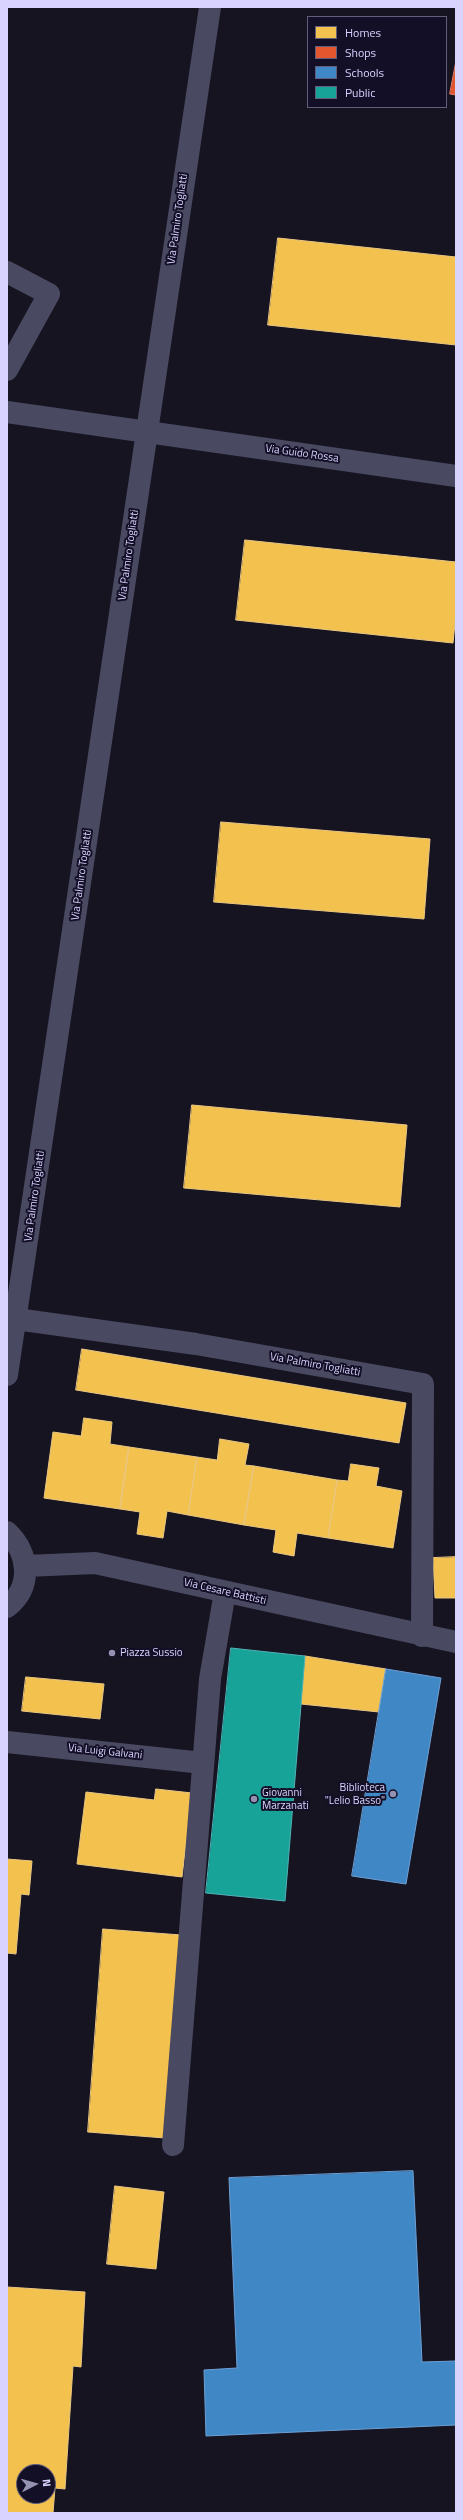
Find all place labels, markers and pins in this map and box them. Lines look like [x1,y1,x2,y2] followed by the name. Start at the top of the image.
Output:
[120,1646,183,1660] place label: Piazza Sussio
[107,1648,117,1658] marker: Piazza Sussio
[325,1781,385,1807] place label: Biblioteca "Lelio Basso"
[262,1786,309,1812] place label: Giovanni Marzanati
[388,1789,398,1799] marker: Biblioteca "Lelio Basso"
[249,1794,259,1804] marker: Giovanni Marzanati

